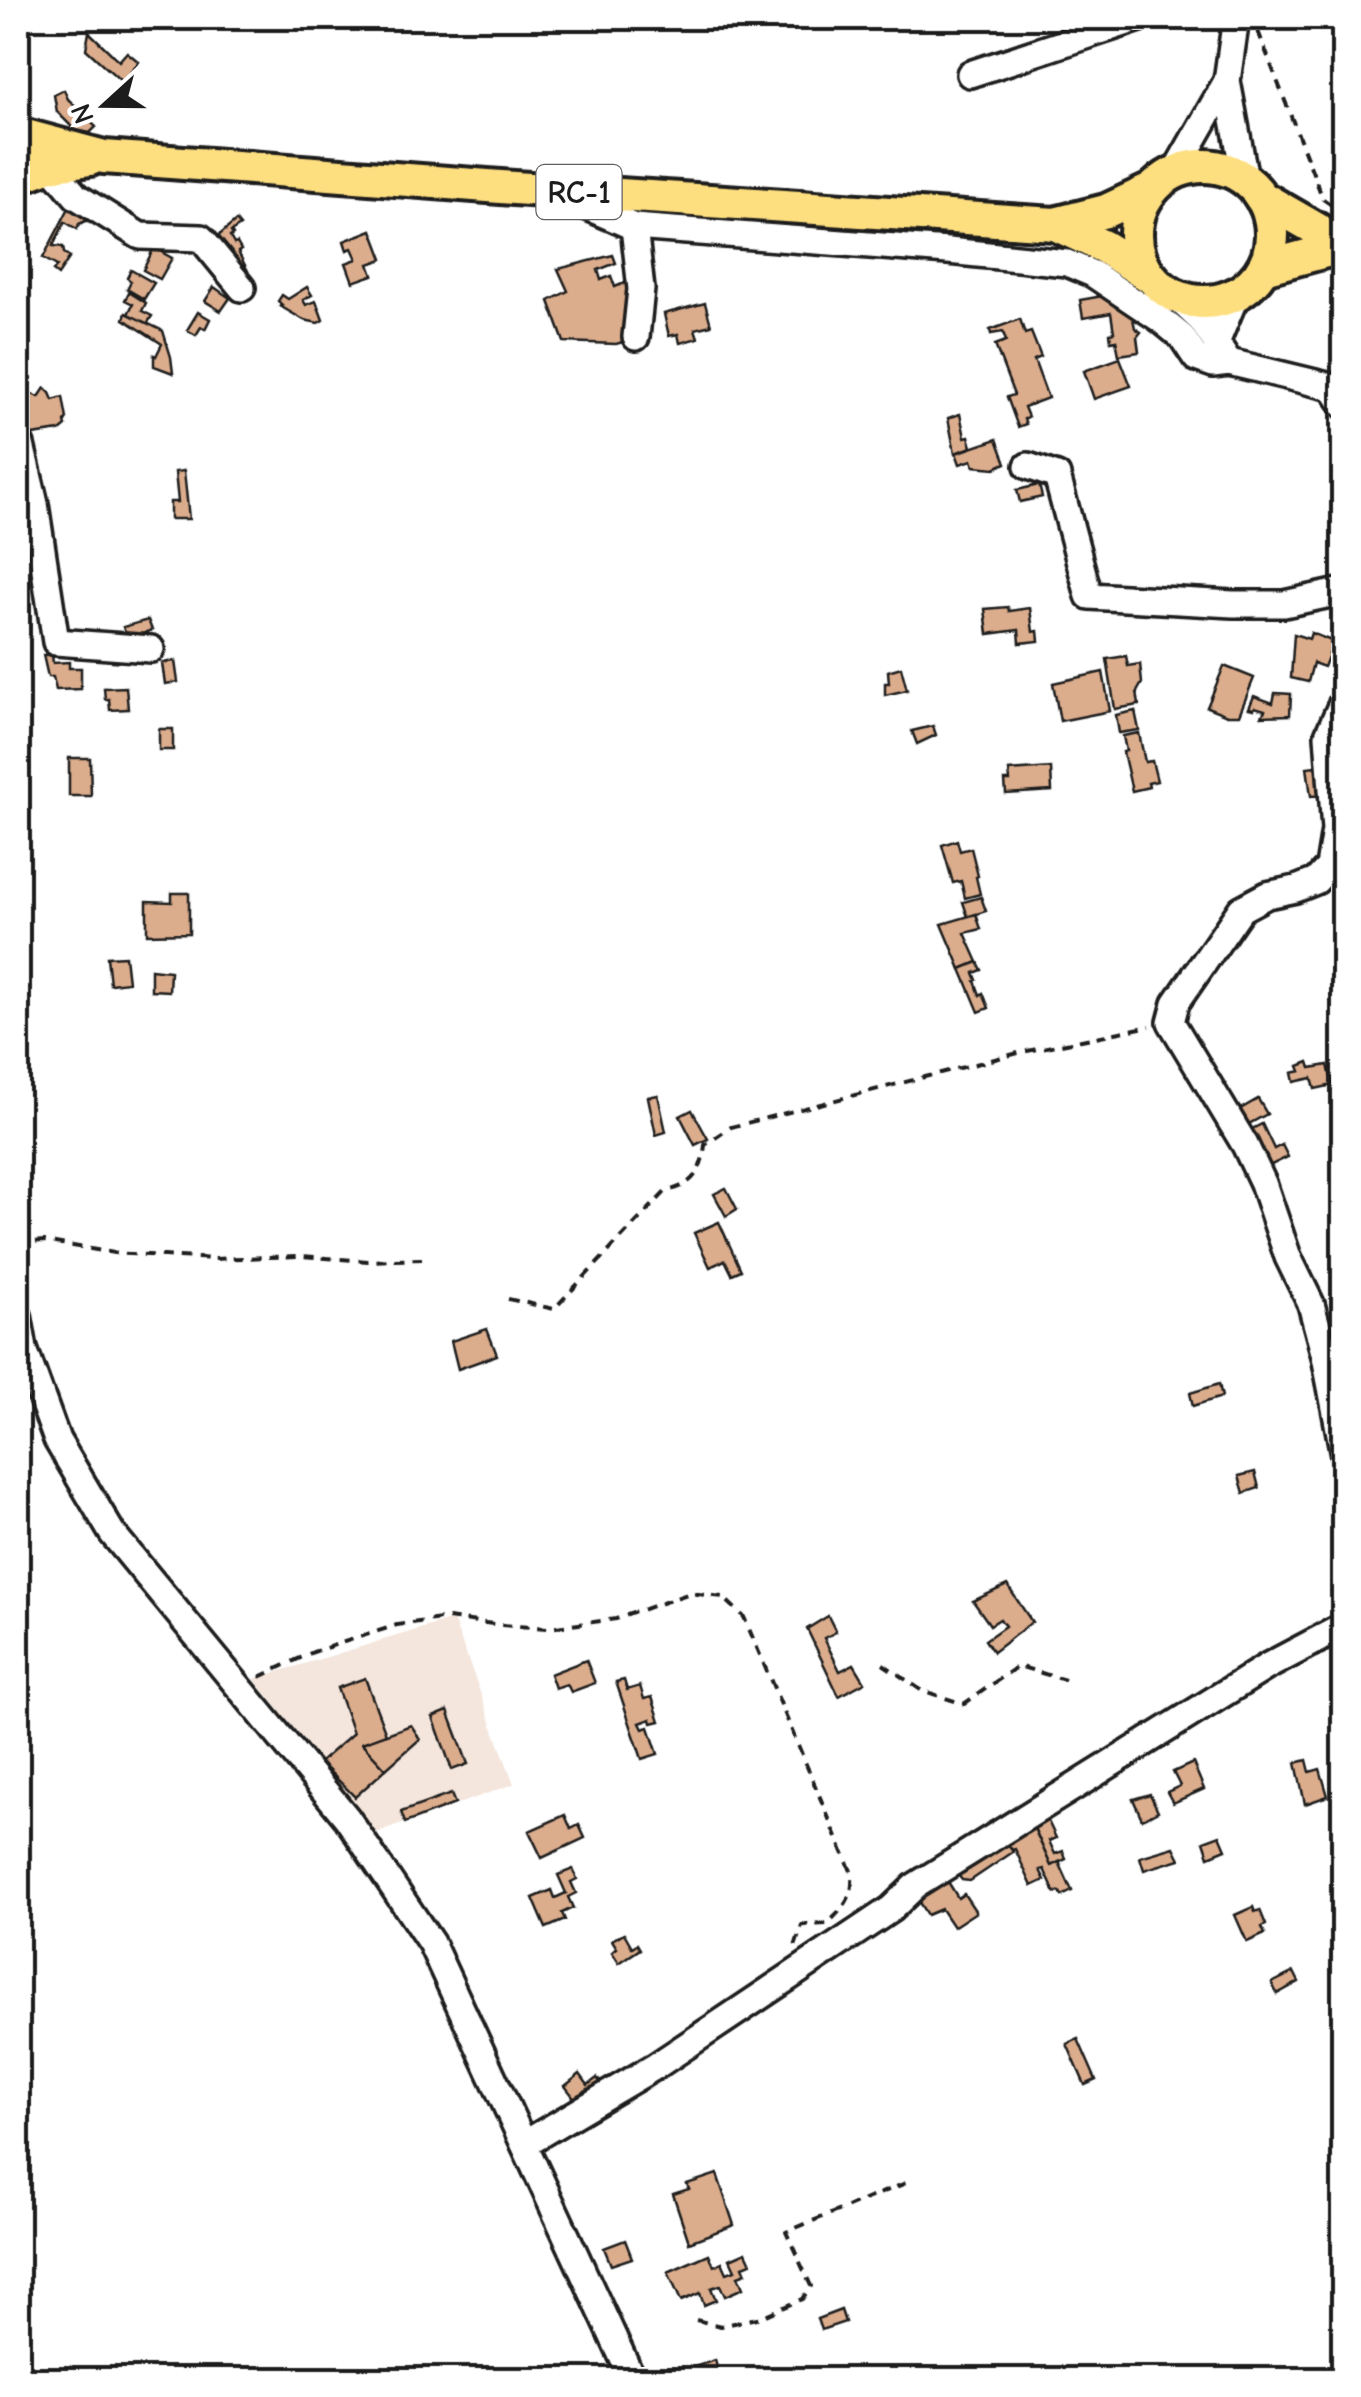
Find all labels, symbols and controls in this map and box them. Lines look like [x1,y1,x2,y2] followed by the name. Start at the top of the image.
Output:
[55,55,155,155] north arrow
[64,99,101,128] text: N
[536,165,622,219] road number: RC-1

